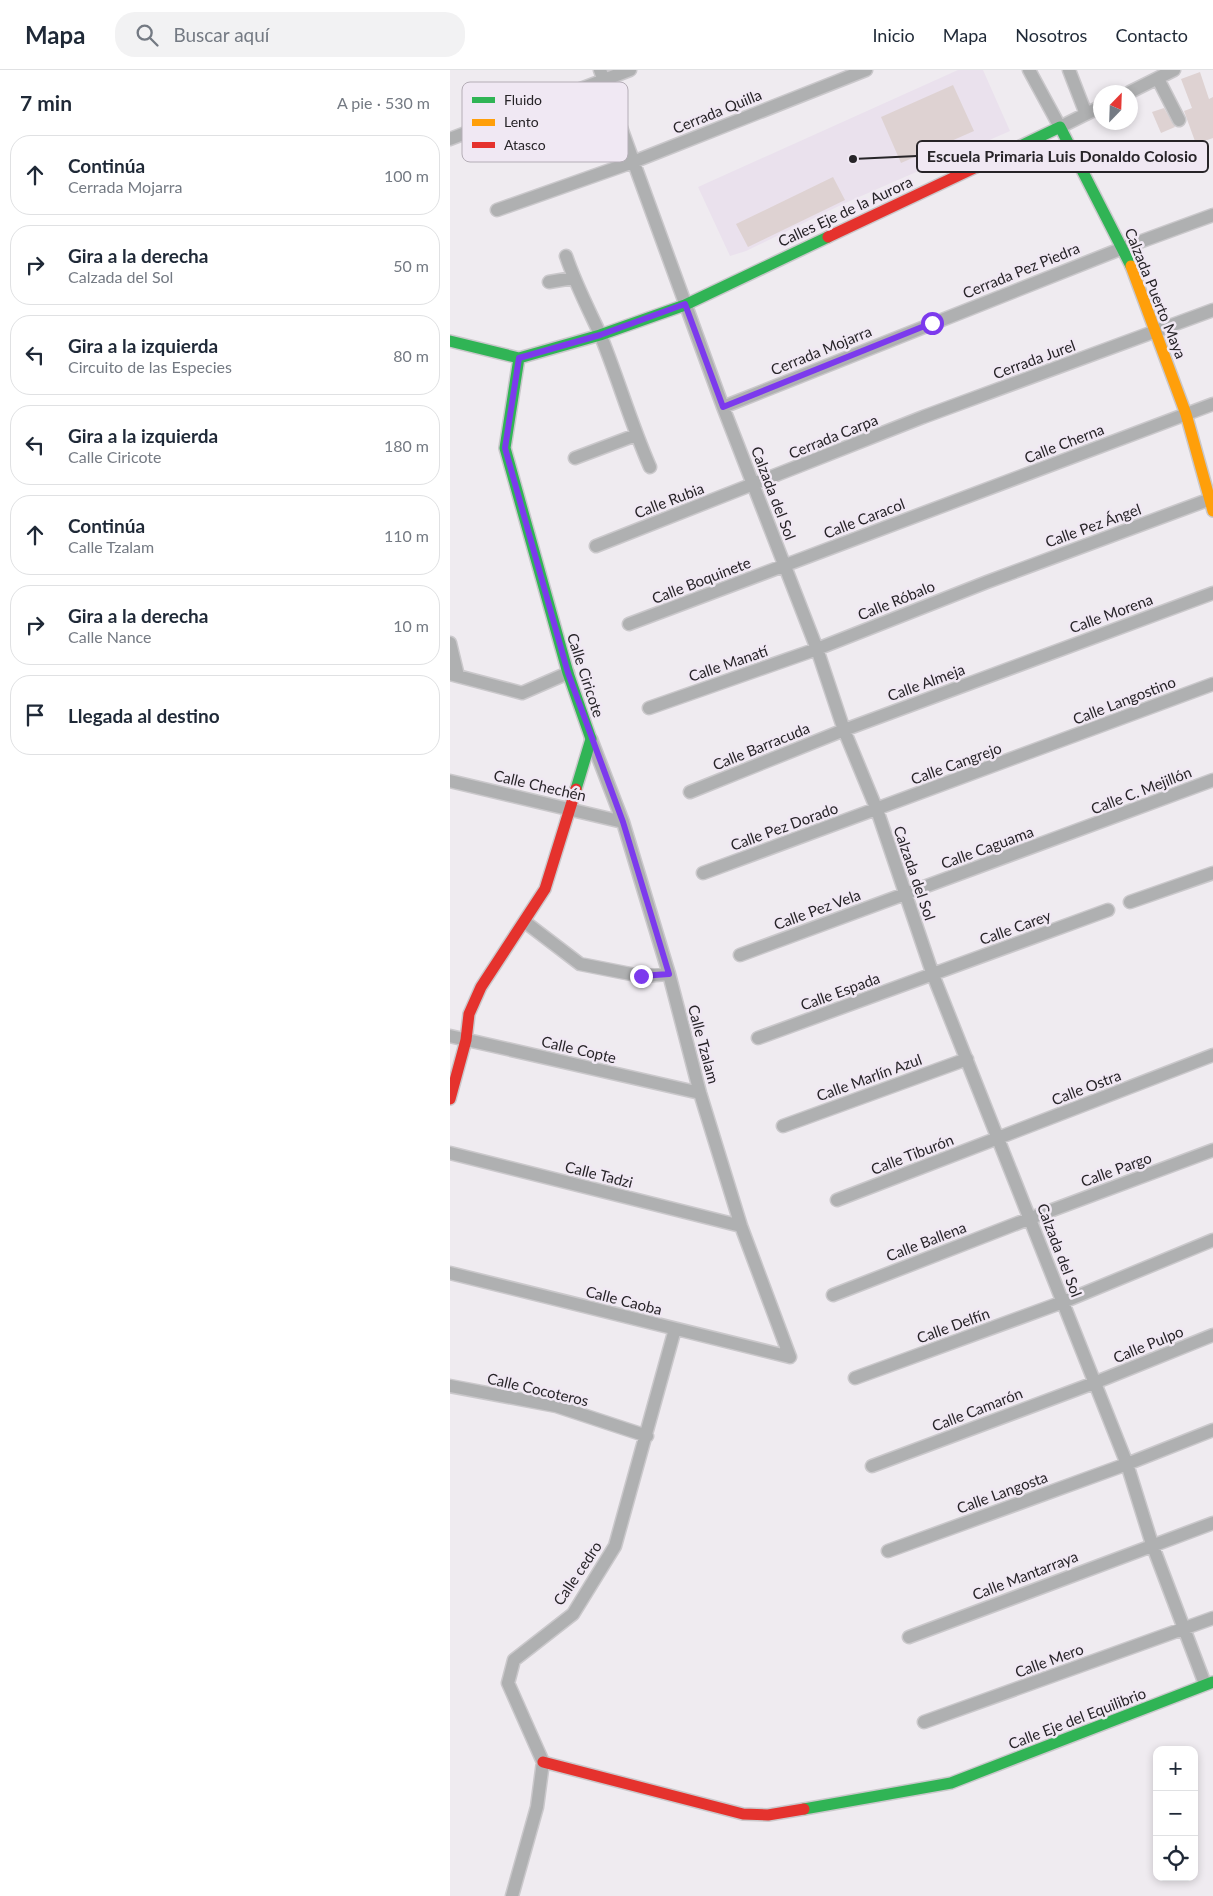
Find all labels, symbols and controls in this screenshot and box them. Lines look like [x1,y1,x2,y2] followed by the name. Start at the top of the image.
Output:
[115,12,465,57] search box
[25,20,85,49] text: Mapa
[133,21,161,49] icon: search
[173,23,269,46] text: Buscar aquí
[872,24,915,46] text: Inicio
[943,24,987,46] text: Mapa
[1015,24,1087,46] text: Nosotros
[1115,24,1188,46] text: Contacto
[462,82,628,162] legend
[670,85,764,137] street label: Cerrada Quilla
[1093,85,1138,130] north arrow
[20,90,72,115] text: 7 min
[504,91,542,108] text: Fluido
[337,93,430,112] text: A pie · 530 m
[504,113,539,130] text: Lento
[504,136,546,153] text: Atasco
[917,141,1208,172] callout: Escuela Primaria Luis Donaldo Colosio
[927,146,1197,165] text: Escuela Primaria Luis Donaldo Colosio
[68,154,145,177] text: Continúa
[21,161,49,189] icon: ahead
[384,166,429,185] text: 100 m
[775,172,915,250] street label: Calles Eje de la Aurora
[68,177,182,196] text: Cerrada Mojarra
[1122,225,1190,361] street label: Calzada Puerto Maya
[960,238,1082,302] street label: Cerrada Pez Piedra
[68,244,208,267] text: Gira a la derecha
[21,251,49,279] icon: right
[393,256,429,275] text: 50 m
[68,267,173,286] text: Calzada del Sol
[921,312,944,335] route start
[768,322,874,378] street label: Cerrada Mojarra
[68,334,218,357] text: Gira a la izquierda
[990,336,1078,382] street label: Cerrada Jurel
[21,341,49,369] icon: left
[393,346,429,365] text: 80 m
[68,357,232,376] text: Circuito de las Especies
[786,410,880,462] street label: Cerrada Carpa
[1022,420,1106,466] street label: Calle Cherna
[68,424,218,447] text: Gira a la izquierda
[21,431,49,459] icon: left
[384,436,429,455] text: 180 m
[748,444,800,542] street label: Calzada del Sol
[68,447,162,466] text: Calle Ciricote
[632,478,706,522] street label: Calle Rubia
[821,494,907,542] street label: Calle Caracol
[1043,499,1143,551] street label: Calle Pez Ángel
[68,514,145,537] text: Continúa
[21,521,49,549] icon: ahead
[384,526,429,545] text: 110 m
[68,537,154,556] text: Calle Tzalam
[649,553,753,607] street label: Calle Boquinete
[855,576,937,624] street label: Calle Róbalo
[1067,590,1155,636] street label: Calle Morena
[68,604,208,627] text: Gira a la derecha
[21,611,49,639] icon: right
[393,616,429,635] text: 10 m
[68,627,152,646] text: Calle Nance
[564,631,608,720] street label: Calle Ciricote
[686,641,771,685] street label: Calle Manatí
[885,660,967,704] street label: Calle Almeja
[1070,672,1178,728] street label: Calle Langostino
[21,701,49,729] icon: arrive
[68,704,220,727] text: Llegada al destino
[710,718,812,774] street label: Calle Barracuda
[908,738,1004,788] street label: Calle Cangrejo
[1088,763,1194,817] street label: Calle C. Mejillón
[492,766,588,804] street label: Calle Chechén
[728,798,840,854] street label: Calle Pez Dorado
[938,822,1036,872] street label: Calle Caguama
[890,823,940,923] street label: Calzada del Sol
[771,885,863,933] street label: Calle Pez Vela
[977,906,1053,948] street label: Calle Carey
[630,965,653,988] route end
[798,968,882,1014] street label: Calle Espada
[685,1003,723,1085] street label: Calle Tzalam
[540,1032,618,1066] street label: Calle Copte
[814,1050,924,1104] street label: Calle Marlín Azul
[1049,1066,1123,1108] street label: Calle Ostra
[868,1130,956,1178] street label: Calle Tiburón
[1078,1148,1154,1190] street label: Calle Pargo
[563,1157,635,1191] street label: Calle Tadzi
[1034,1201,1086,1299] street label: Calzada del Sol
[883,1218,969,1264] street label: Calle Ballena
[584,1282,664,1318] street label: Calle Caoba
[914,1304,992,1346] street label: Calle Delfín
[1110,1322,1186,1366] street label: Calle Pulpo
[486,1369,590,1409] street label: Calle Cocoteros
[929,1383,1025,1435] street label: Calle Camarón
[954,1467,1050,1517] street label: Calle Langosta
[549,1538,605,1608] street label: Calle cedro
[970,1547,1080,1603] street label: Calle Mantarraya
[1012,1639,1086,1681] street label: Calle Mero
[1006,1683,1148,1753] street label: Calle Eje del Equilibrio
[1153,1746,1198,1881] map controls
[1153,1746,1198,1791] button: +
[1153,1791,1198,1836] button: −
[1153,1836,1198,1881] button: locate

